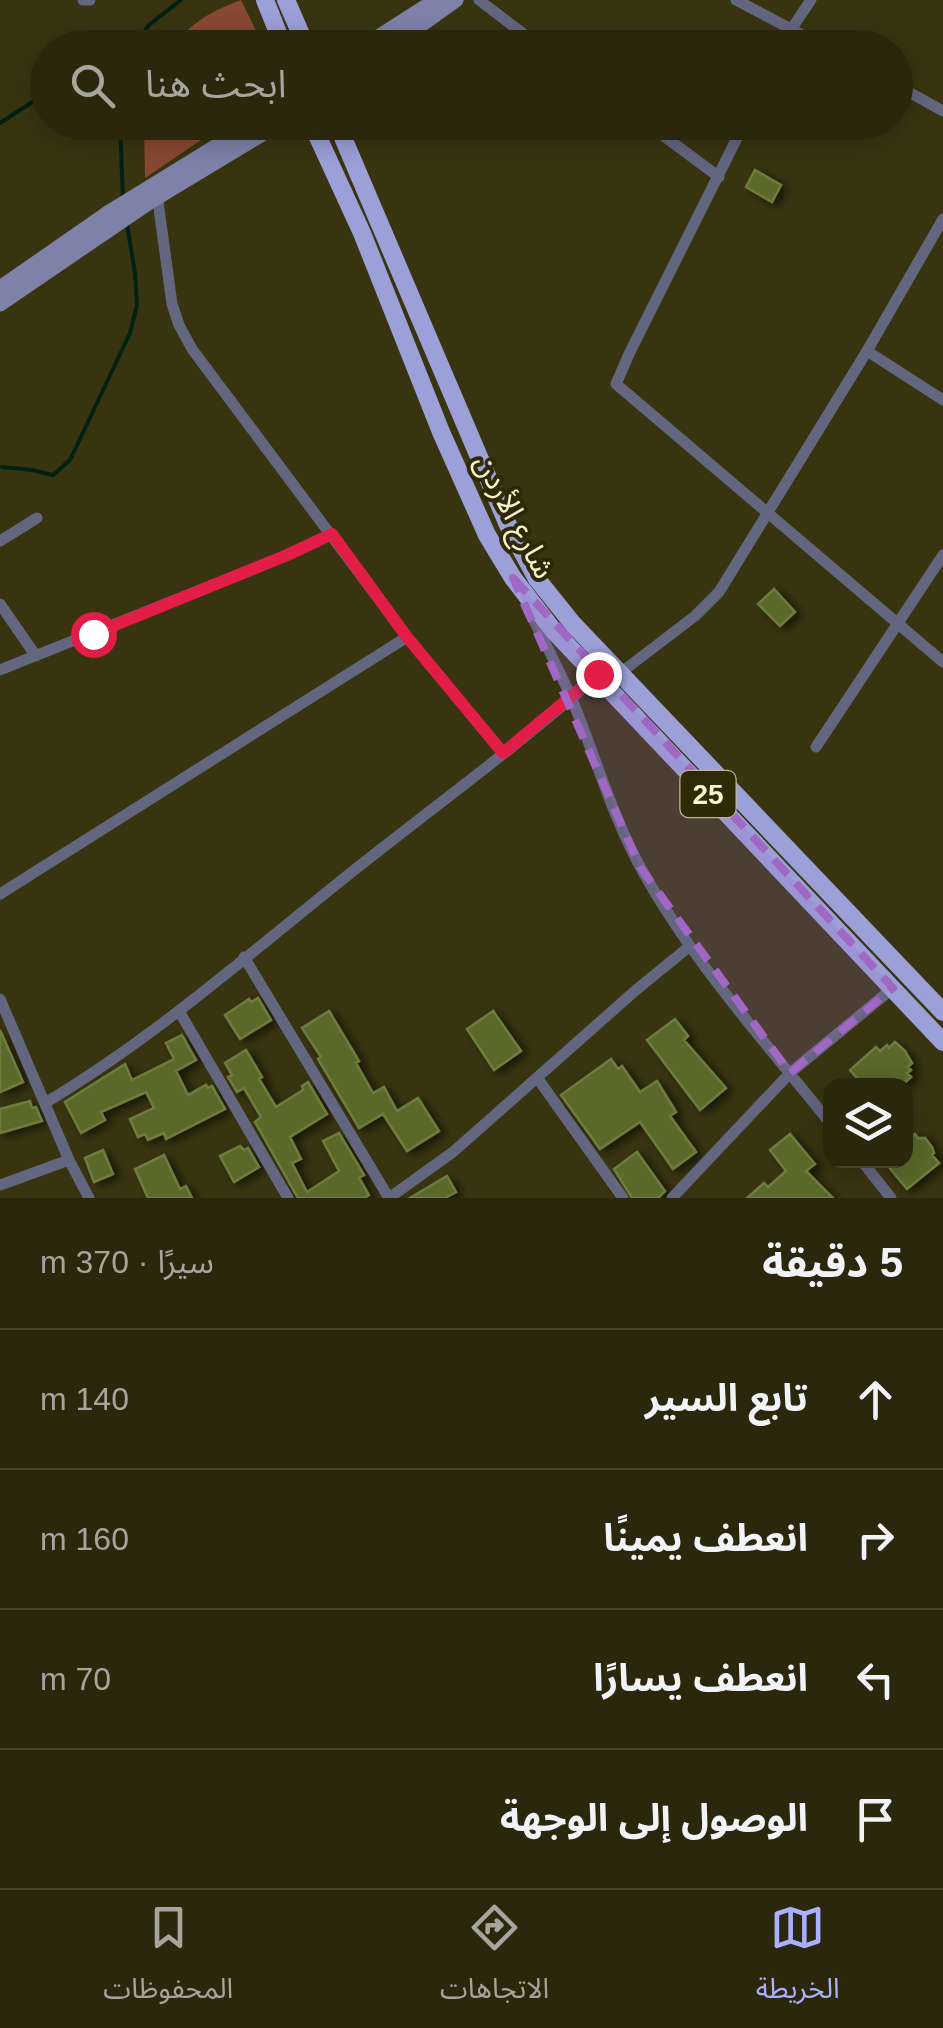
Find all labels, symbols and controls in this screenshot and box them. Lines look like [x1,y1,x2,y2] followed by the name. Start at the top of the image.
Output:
[30,30,913,140] search box
[65,58,120,113] icon: search
[145,63,286,105] text: ابحث هنا
[463,448,562,587] street label: شارع الأردن
[71,612,117,658] route start
[576,652,622,698] route end
[680,771,736,817] road number: 25
[823,1078,913,1168] map controls
[823,1078,913,1168] button: layers
[762,1239,903,1286] text: 5 دقيقة
[40,1244,214,1280] text: سيرًا · 370 m
[848,1372,903,1427] icon: ahead
[645,1377,808,1419] text: تابع السير
[40,1381,129,1417] text: 140 m
[848,1512,903,1567] icon: right
[603,1517,808,1559] text: انعطف يمينًا
[40,1521,129,1557] text: 160 m
[848,1652,903,1707] icon: left
[593,1657,808,1699] text: انعطف يسارًا
[40,1661,111,1697] text: 70 m
[848,1792,903,1847] icon: arrive
[500,1797,808,1839] text: الوصول إلى الوجهة
[103,1900,233,2019] tab: المحفوظات
[440,1900,549,2019] tab: الاتجاهات
[756,1900,840,2019] tab: الخريطة

